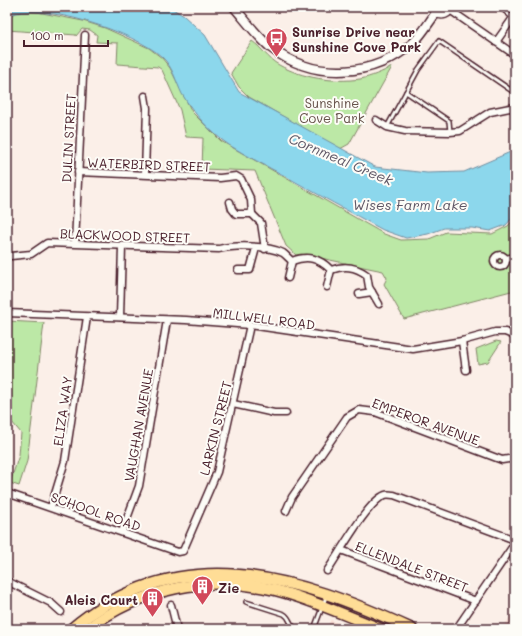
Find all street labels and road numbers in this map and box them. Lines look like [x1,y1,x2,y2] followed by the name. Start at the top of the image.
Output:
[57,93,79,183] street label: DULIN STREET
[87,153,211,175] street label: WATERBIRD STREET
[60,224,190,246] street label: BLACKWOOD STREET
[212,303,316,333] street label: MILLWELL ROAD
[120,367,156,483] street label: VAUGHAN AVENUE
[49,375,75,447] street label: ELIZA WAY
[195,379,235,477] street label: LARKIN STREET
[370,394,482,448] street label: EMPEROR AVENUE
[49,488,143,534] street label: SCHOOL ROAD
[353,537,471,595] street label: ELLENDALE STREET

